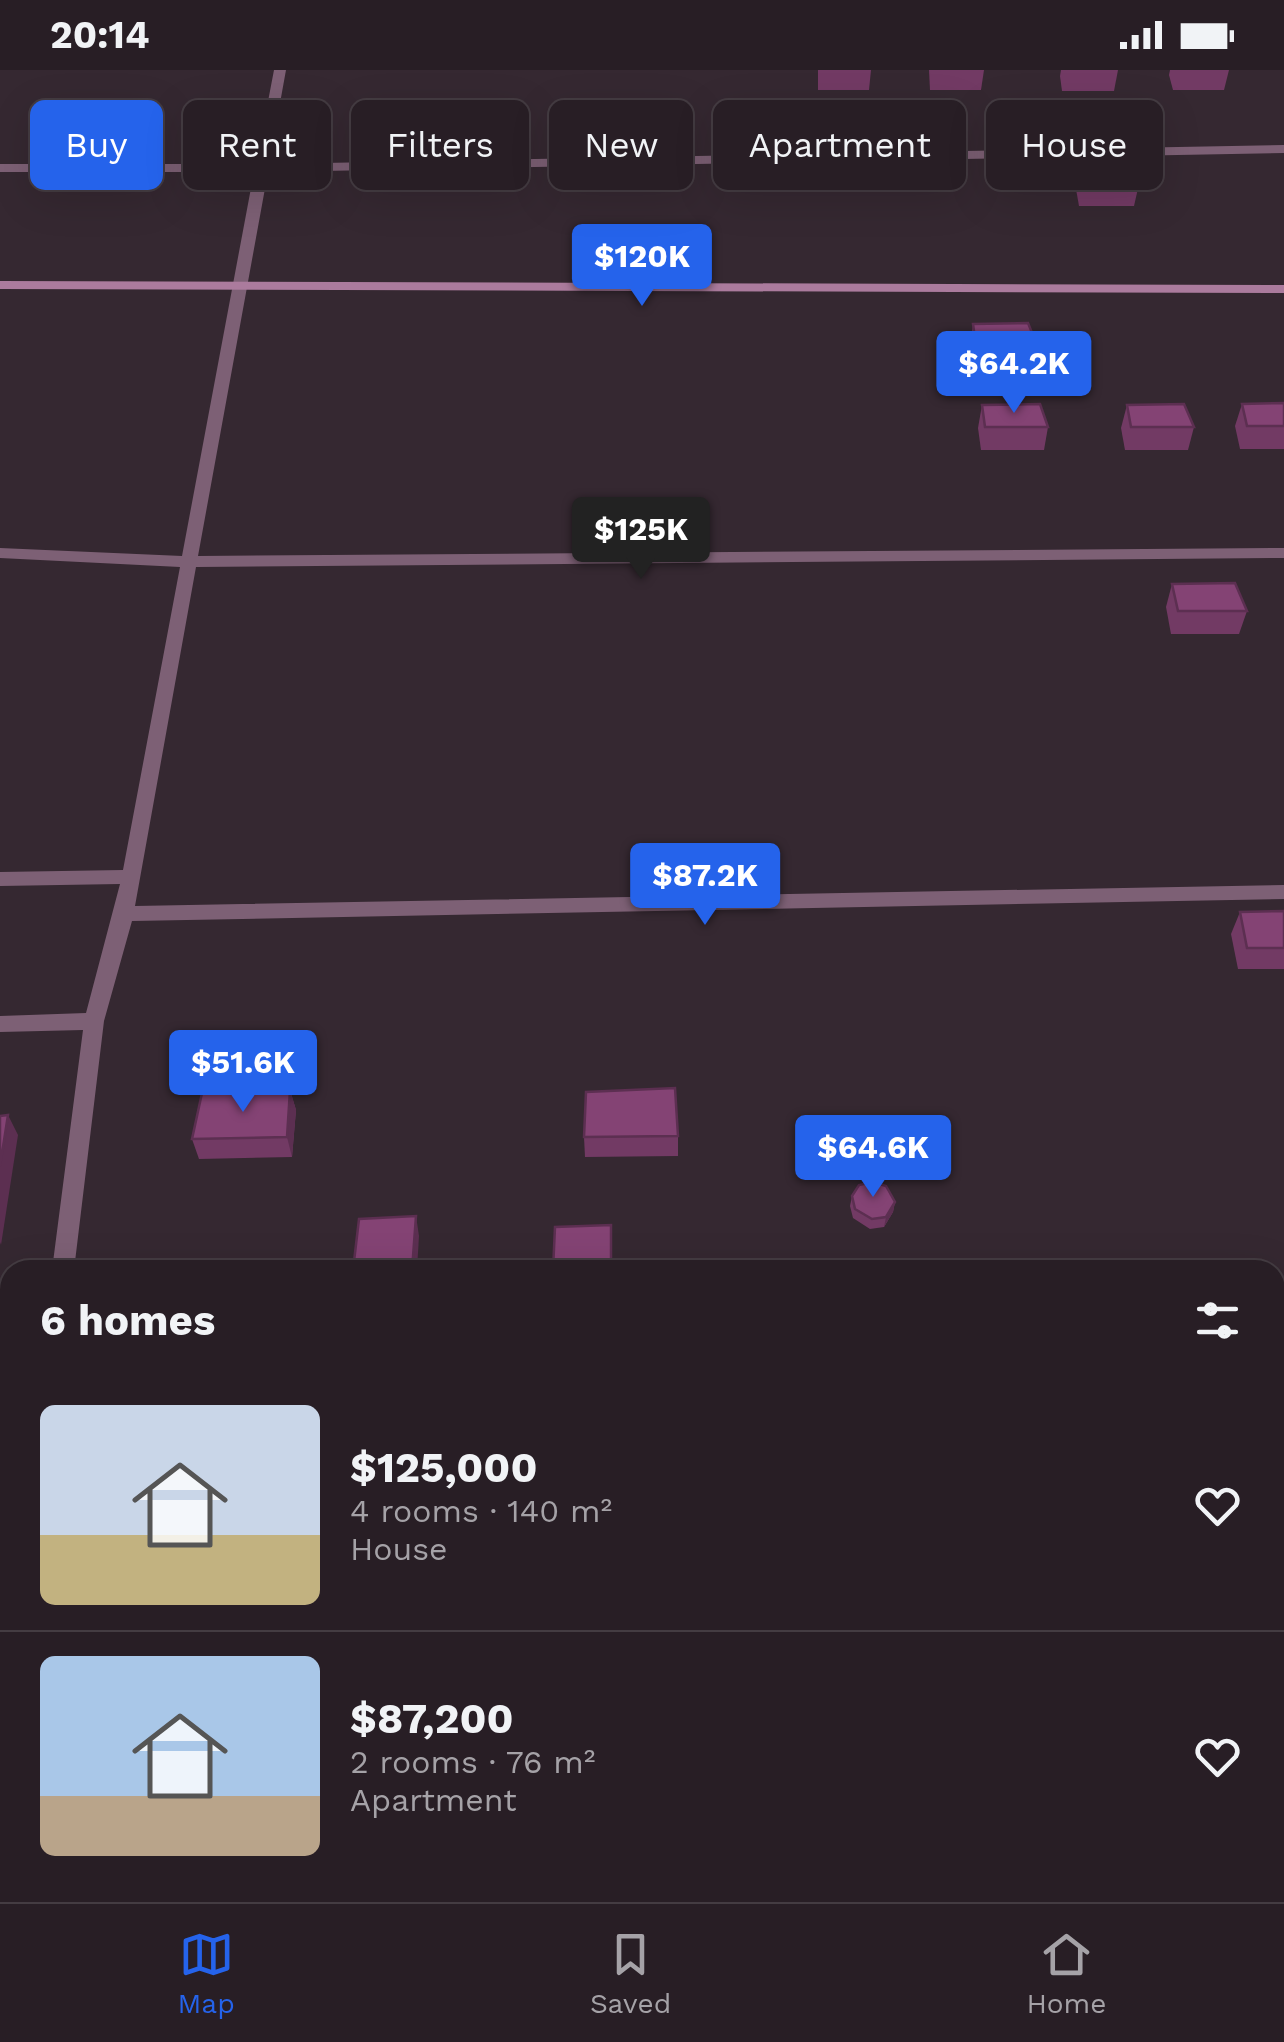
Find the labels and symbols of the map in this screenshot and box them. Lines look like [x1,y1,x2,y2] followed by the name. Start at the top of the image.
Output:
[572,224,712,309] pin: $120K
[933,331,1095,416] pin: $64.2K
[571,497,711,582] pin: $125K
[624,843,786,928] pin: $87.2K
[162,1030,324,1115] pin: $51.6K
[792,1115,954,1200] pin: $64.6K

